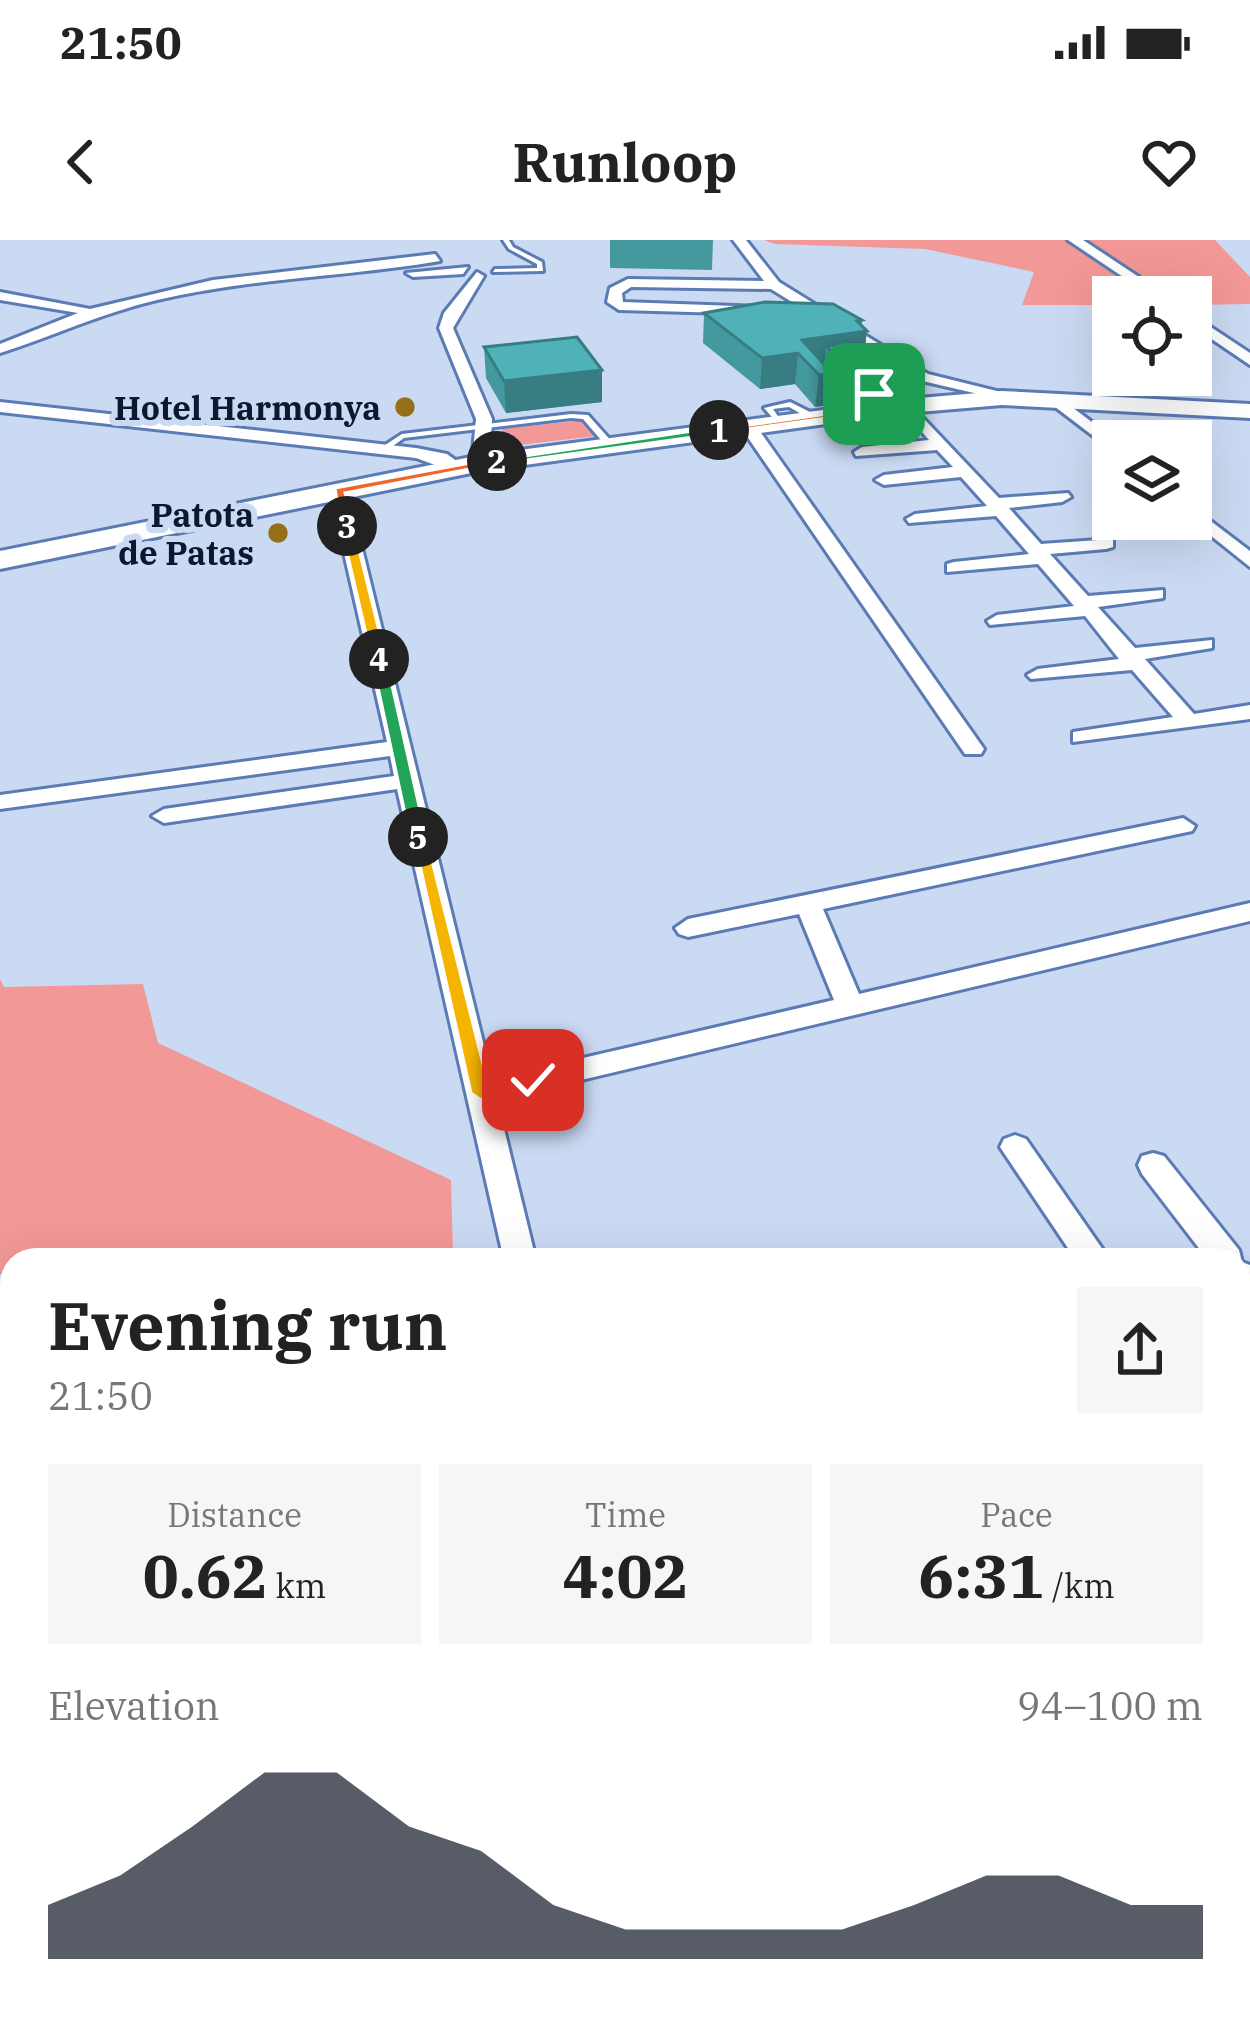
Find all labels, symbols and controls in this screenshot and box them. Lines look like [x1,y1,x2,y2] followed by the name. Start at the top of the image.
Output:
[60,13,182,71] text: 21:50
[512,127,738,197] text: Runloop
[48,129,114,195] icon: back
[1136,129,1202,195] icon: heart
[1092,276,1212,540] map controls
[1092,276,1212,396] button: locate
[823,343,925,445] pin
[841,361,907,427] icon: arrive
[114,386,381,429] place label: Hotel Harmonya
[392,394,418,420] marker: Hotel Harmonya
[689,400,749,460] pin: 1
[709,408,729,451] text: 1
[1092,420,1212,540] button: layers
[467,431,527,491] pin: 2
[487,439,507,482] text: 2
[118,493,254,574] place label: Patota de Patas
[317,496,377,556] pin: 3
[337,504,357,547] text: 3
[265,520,291,546] marker: Patota de Patas
[349,629,409,689] pin: 4
[369,637,389,680] text: 4
[388,807,448,867] pin: 5
[408,815,428,858] text: 5
[482,1029,584,1131] pin
[500,1047,566,1113] icon: check
[48,1282,447,1368] text: Evening run
[1077,1287,1203,1413] button: share
[48,1370,153,1421] text: 21:50
[167,1493,302,1536] text: Distance
[585,1493,666,1536] text: Time
[980,1493,1053,1536] text: Pace
[143,1536,268,1615] text: 0.62
[562,1536,689,1615] text: 4:02
[918,1536,1044,1615] text: 6:31
[268,1564,326,1607] text: km
[1044,1564,1115,1607] text: /km
[48,1680,220,1731] text: Elevation
[1017,1680,1203,1731] text: 94–100 m

